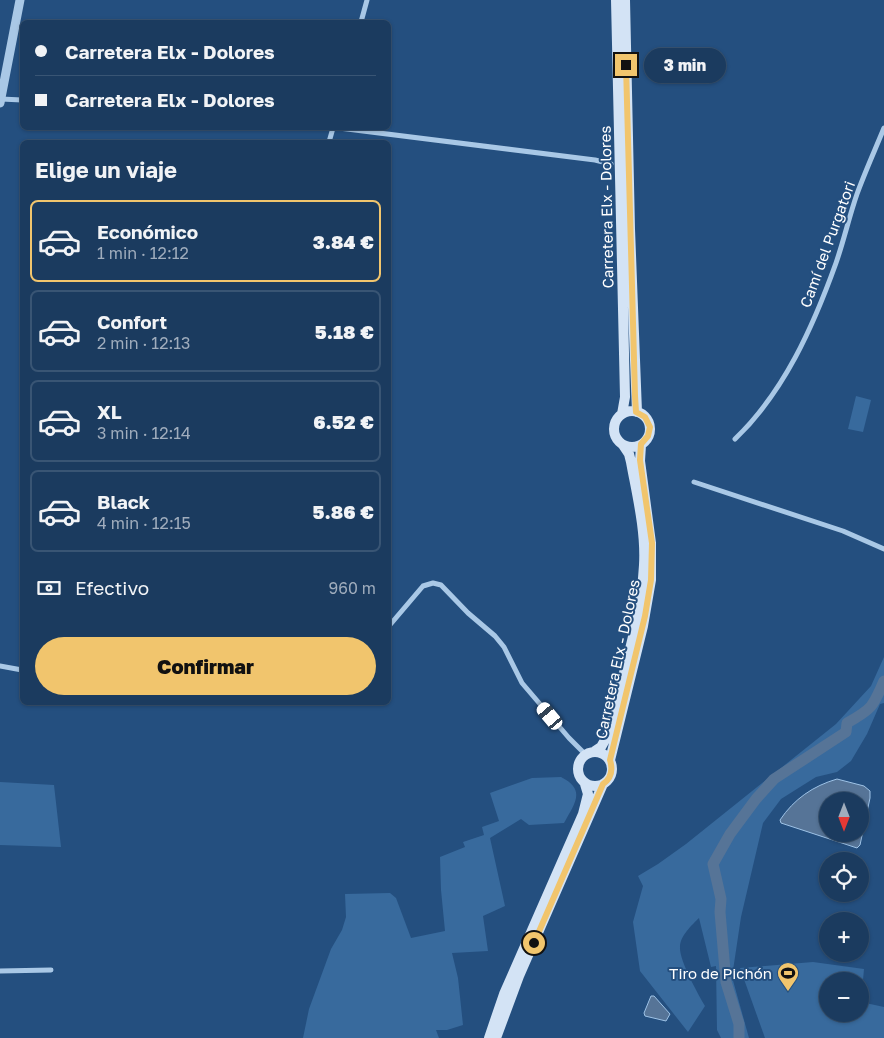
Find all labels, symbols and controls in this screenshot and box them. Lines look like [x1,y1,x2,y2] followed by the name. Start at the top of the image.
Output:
[65,40,275,63] text: Carretera Elx - Dolores
[644,48,726,82] callout: 3 min
[615,54,637,76] route end
[664,55,706,75] text: 3 min
[65,88,275,111] text: Carretera Elx - Dolores
[596,125,616,289] street label: Carretera Elx - Dolores
[35,156,177,183] text: Elige un viaje
[796,178,858,310] street label: Camí del Purgatori
[37,219,82,264] icon: car
[97,220,198,243] text: Económico
[313,230,374,253] text: 3.84 €
[97,243,189,263] text: 1 min · 12:12
[37,309,82,354] icon: car
[97,310,167,333] text: Confort
[315,320,374,343] text: 5.18 €
[97,333,190,353] text: 2 min · 12:13
[37,399,82,444] icon: car
[97,400,122,423] text: XL
[313,410,374,433] text: 6.52 €
[97,423,191,443] text: 3 min · 12:14
[37,489,82,534] icon: car
[97,490,150,513] text: Black
[313,500,374,523] text: 5.86 €
[97,513,191,533] text: 4 min · 12:15
[35,574,63,602] icon: cash
[75,576,149,599] text: Efectivo
[591,577,643,740] street label: Carretera Elx - Dolores
[329,578,376,598] text: 960 m
[35,637,376,695] button: Confirmar
[534,700,565,732] car
[819,792,869,842] north arrow
[819,792,869,1022] map controls
[819,852,869,902] button: locate
[819,912,869,962] button: +
[523,932,545,954] route start
[776,961,800,992] sports icon: Tiro de Pichón
[669,964,772,982] place label: Tiro de Pichón
[819,972,869,1022] button: −

